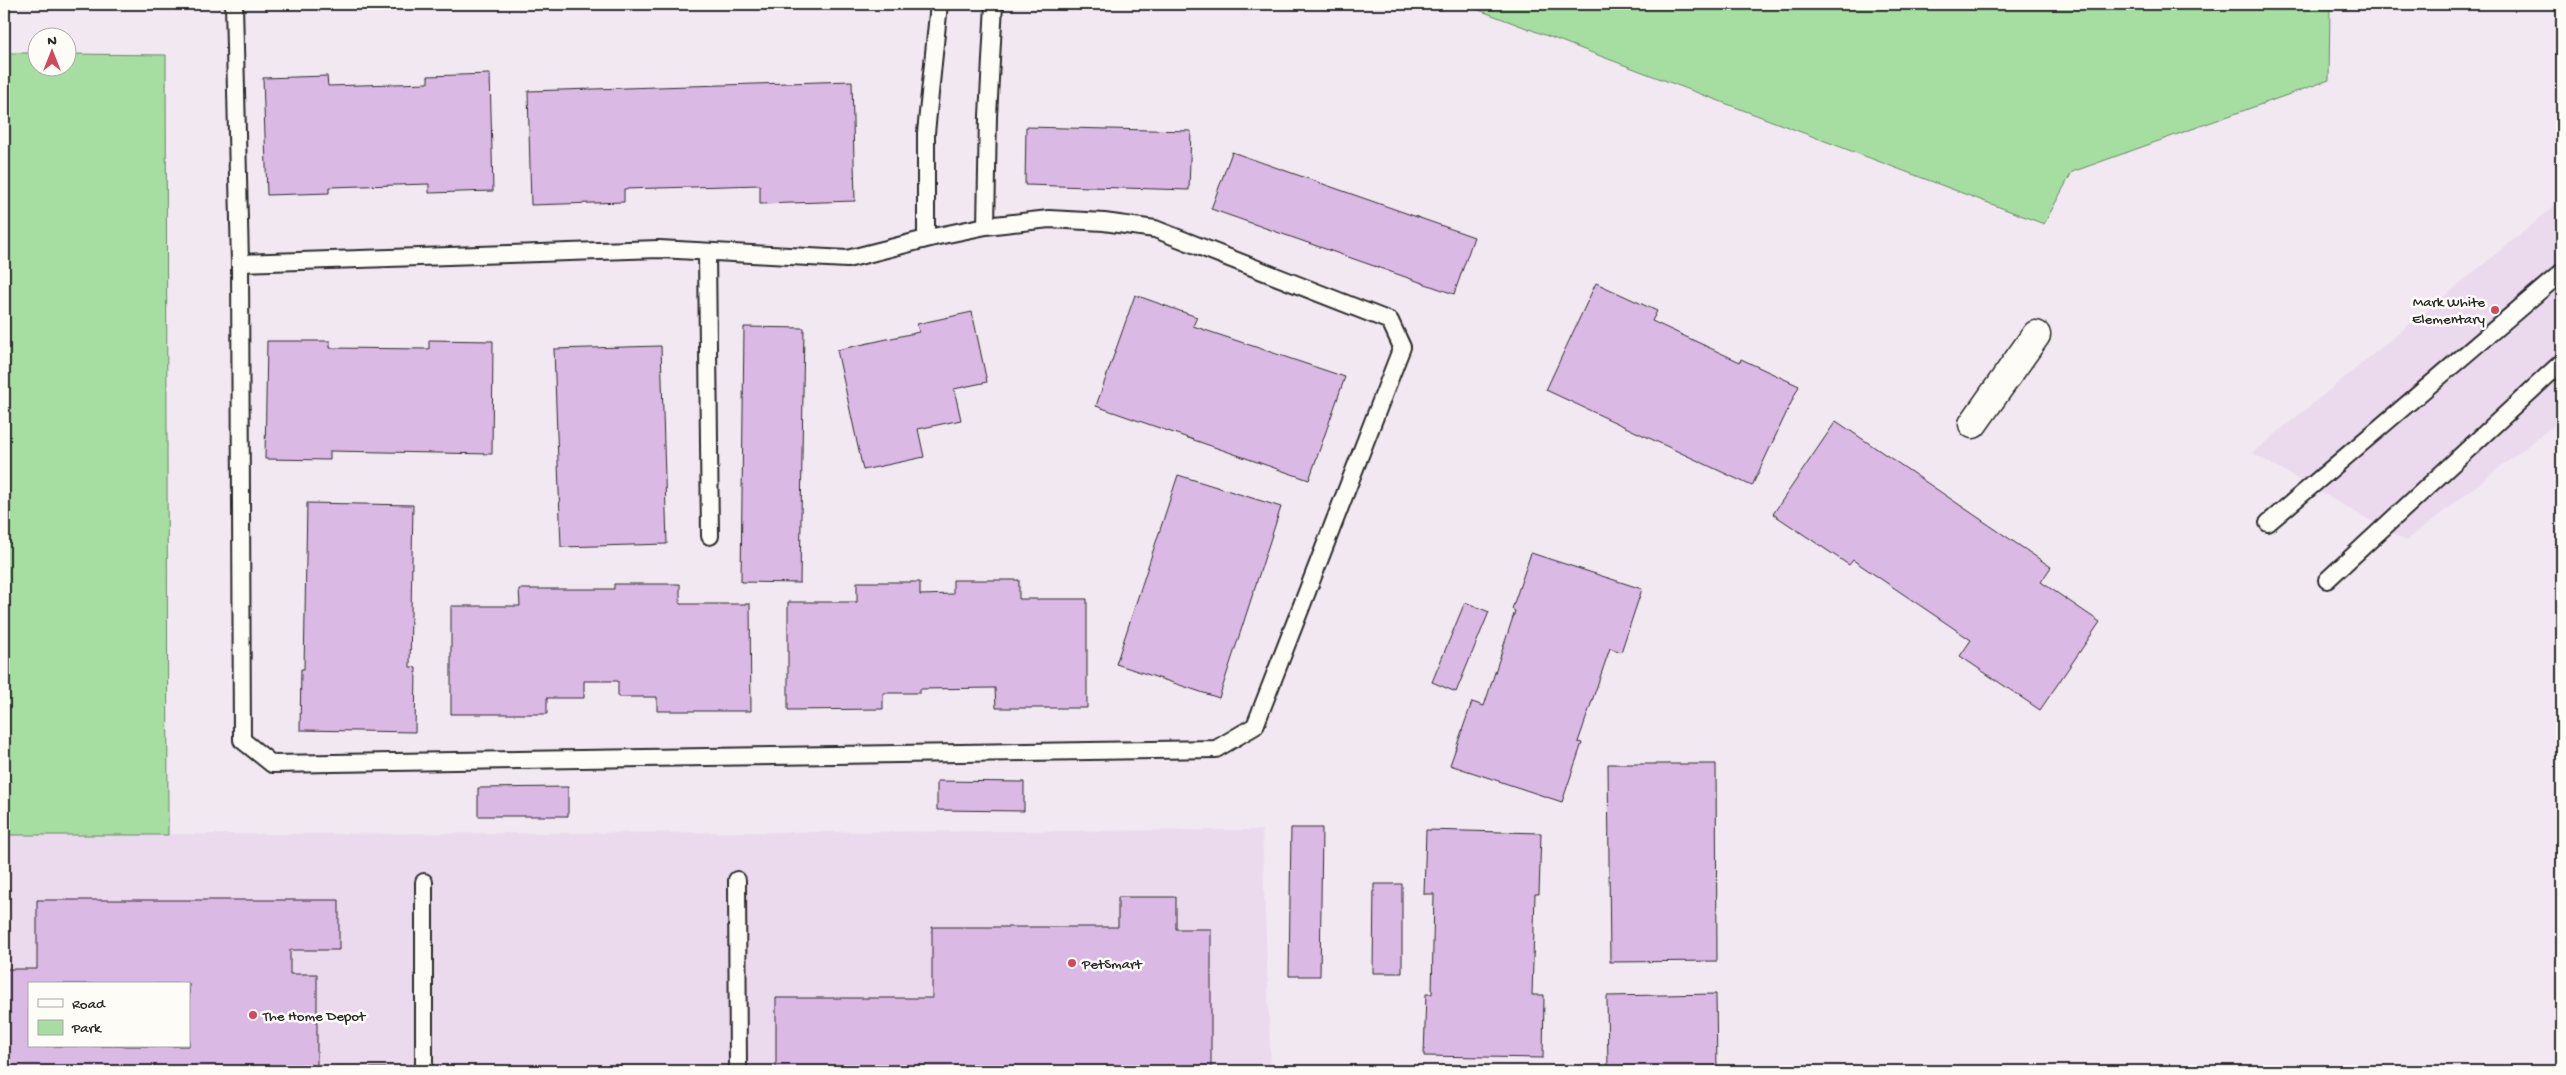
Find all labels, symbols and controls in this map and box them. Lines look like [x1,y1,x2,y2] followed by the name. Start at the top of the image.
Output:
[28,28,78,78] north arrow
[47,33,57,50] text: N
[2412,294,2486,329] place label: Mark White Elementary
[2489,304,2501,316] marker: Mark White Elementary
[1081,956,1143,974] place label: PetSmart
[1066,957,1078,969] marker: PetSmart
[28,982,190,1048] legend
[72,996,106,1014] text: Road
[262,1008,367,1026] place label: The Home Depot
[247,1009,259,1021] marker: The Home Depot
[71,1020,102,1038] text: Park

